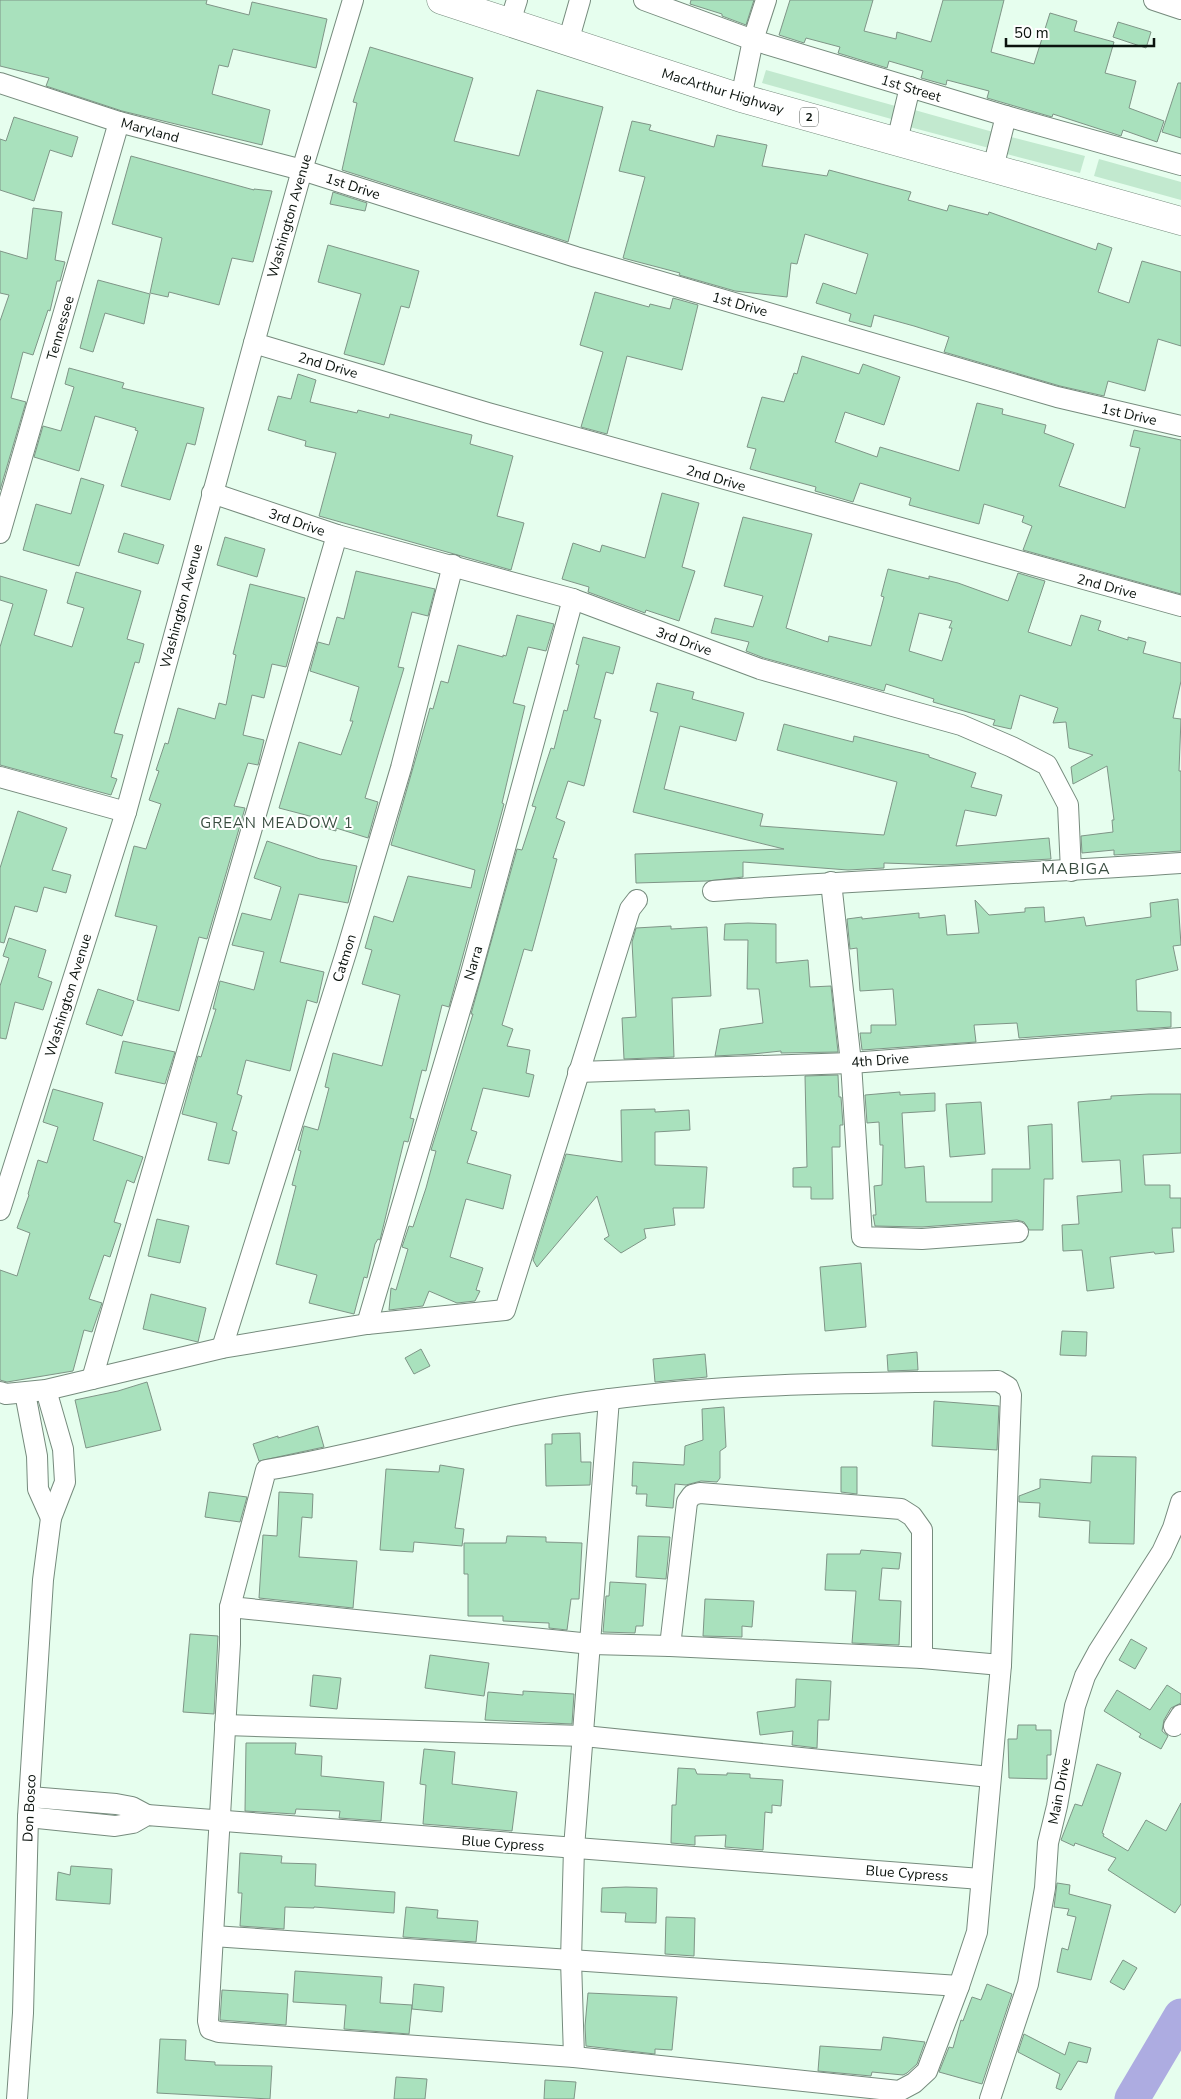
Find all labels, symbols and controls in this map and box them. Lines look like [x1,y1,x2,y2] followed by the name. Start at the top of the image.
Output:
[1006,15,1154,47] scale bar
[1014,23,1049,43] text: 50 m
[659,64,787,119] street label: MacArthur Highway
[879,70,943,107] street label: 1st Street
[800,108,818,126] road number: 2
[119,114,181,147] street label: Maryland
[263,152,316,280] street label: Washington Avenue
[323,169,383,204] street label: 1st Drive
[710,288,770,321] street label: 1st Drive
[42,294,79,363] street label: Tennessee
[296,348,360,383] street label: 2nd Drive
[1099,399,1159,430] street label: 1st Drive
[684,461,748,496] street label: 2nd Drive
[266,504,327,541] street label: 3rd Drive
[156,542,207,670] street label: Washington Avenue
[1075,569,1139,604] street label: 2nd Drive
[653,623,714,660] street label: 3rd Drive
[200,813,354,833] district label: GREAN MEADOW 1
[1041,858,1111,880] district label: MABIGA
[41,931,96,1059] street label: Washington Avenue
[328,932,361,984] street label: Catmon
[460,944,487,983] street label: Narra
[850,1049,910,1072] street label: 4th Drive
[1044,1756,1075,1826] street label: Main Drive
[18,1773,41,1842] street label: Don Bosco
[461,1831,545,1856] street label: Blue Cypress
[865,1861,949,1886] street label: Blue Cypress

